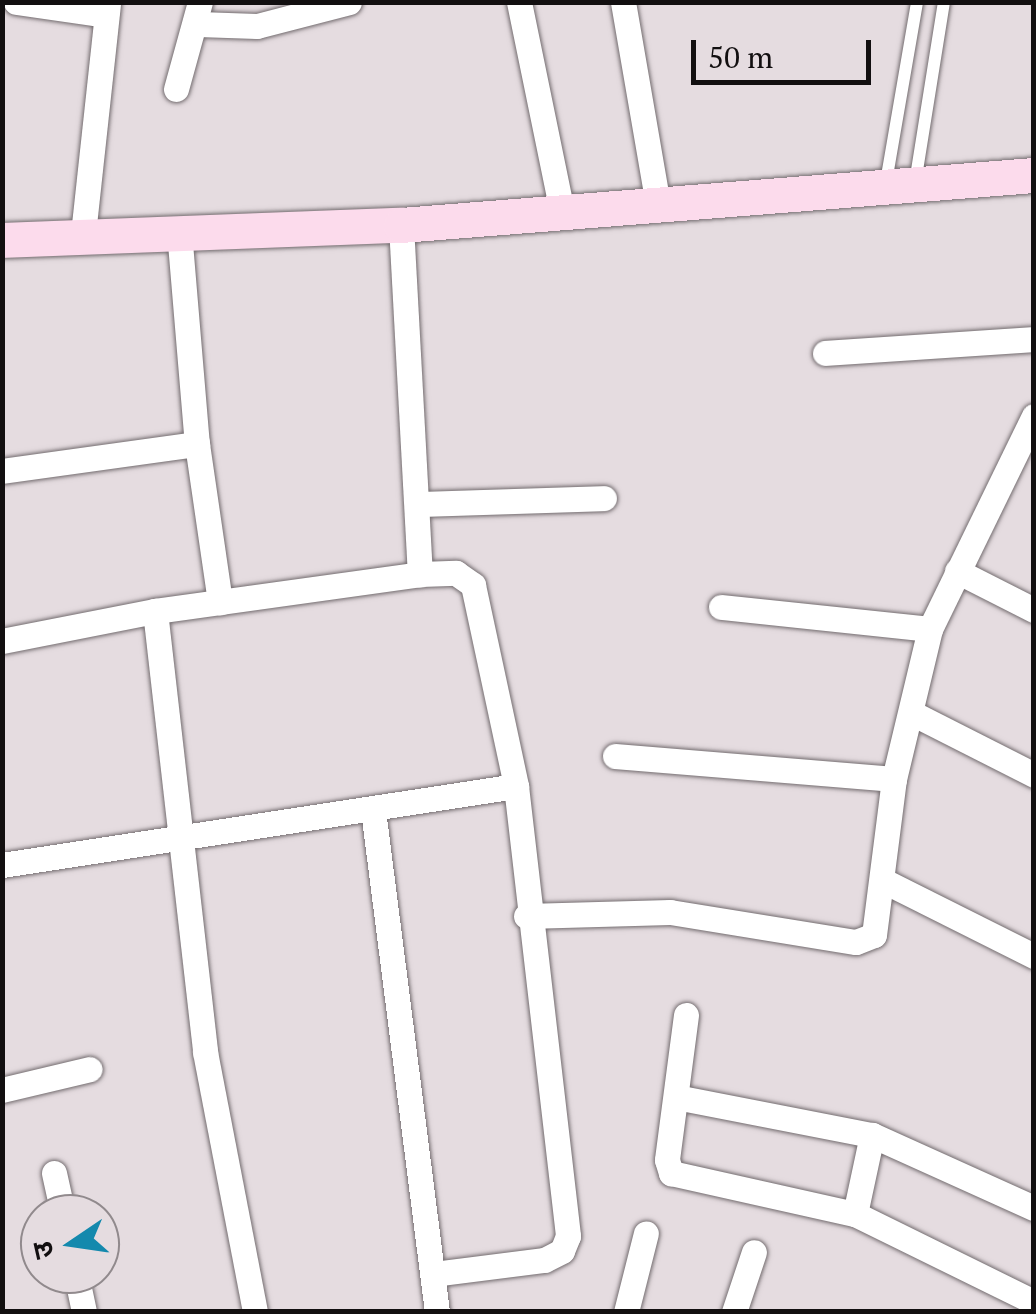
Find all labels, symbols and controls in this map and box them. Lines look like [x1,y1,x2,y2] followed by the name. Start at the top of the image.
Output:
[696,20,876,82] scale bar
[708,37,773,77] text: 50 m
[20,1194,120,1294] north arrow
[22,1238,62,1263] text: उ

